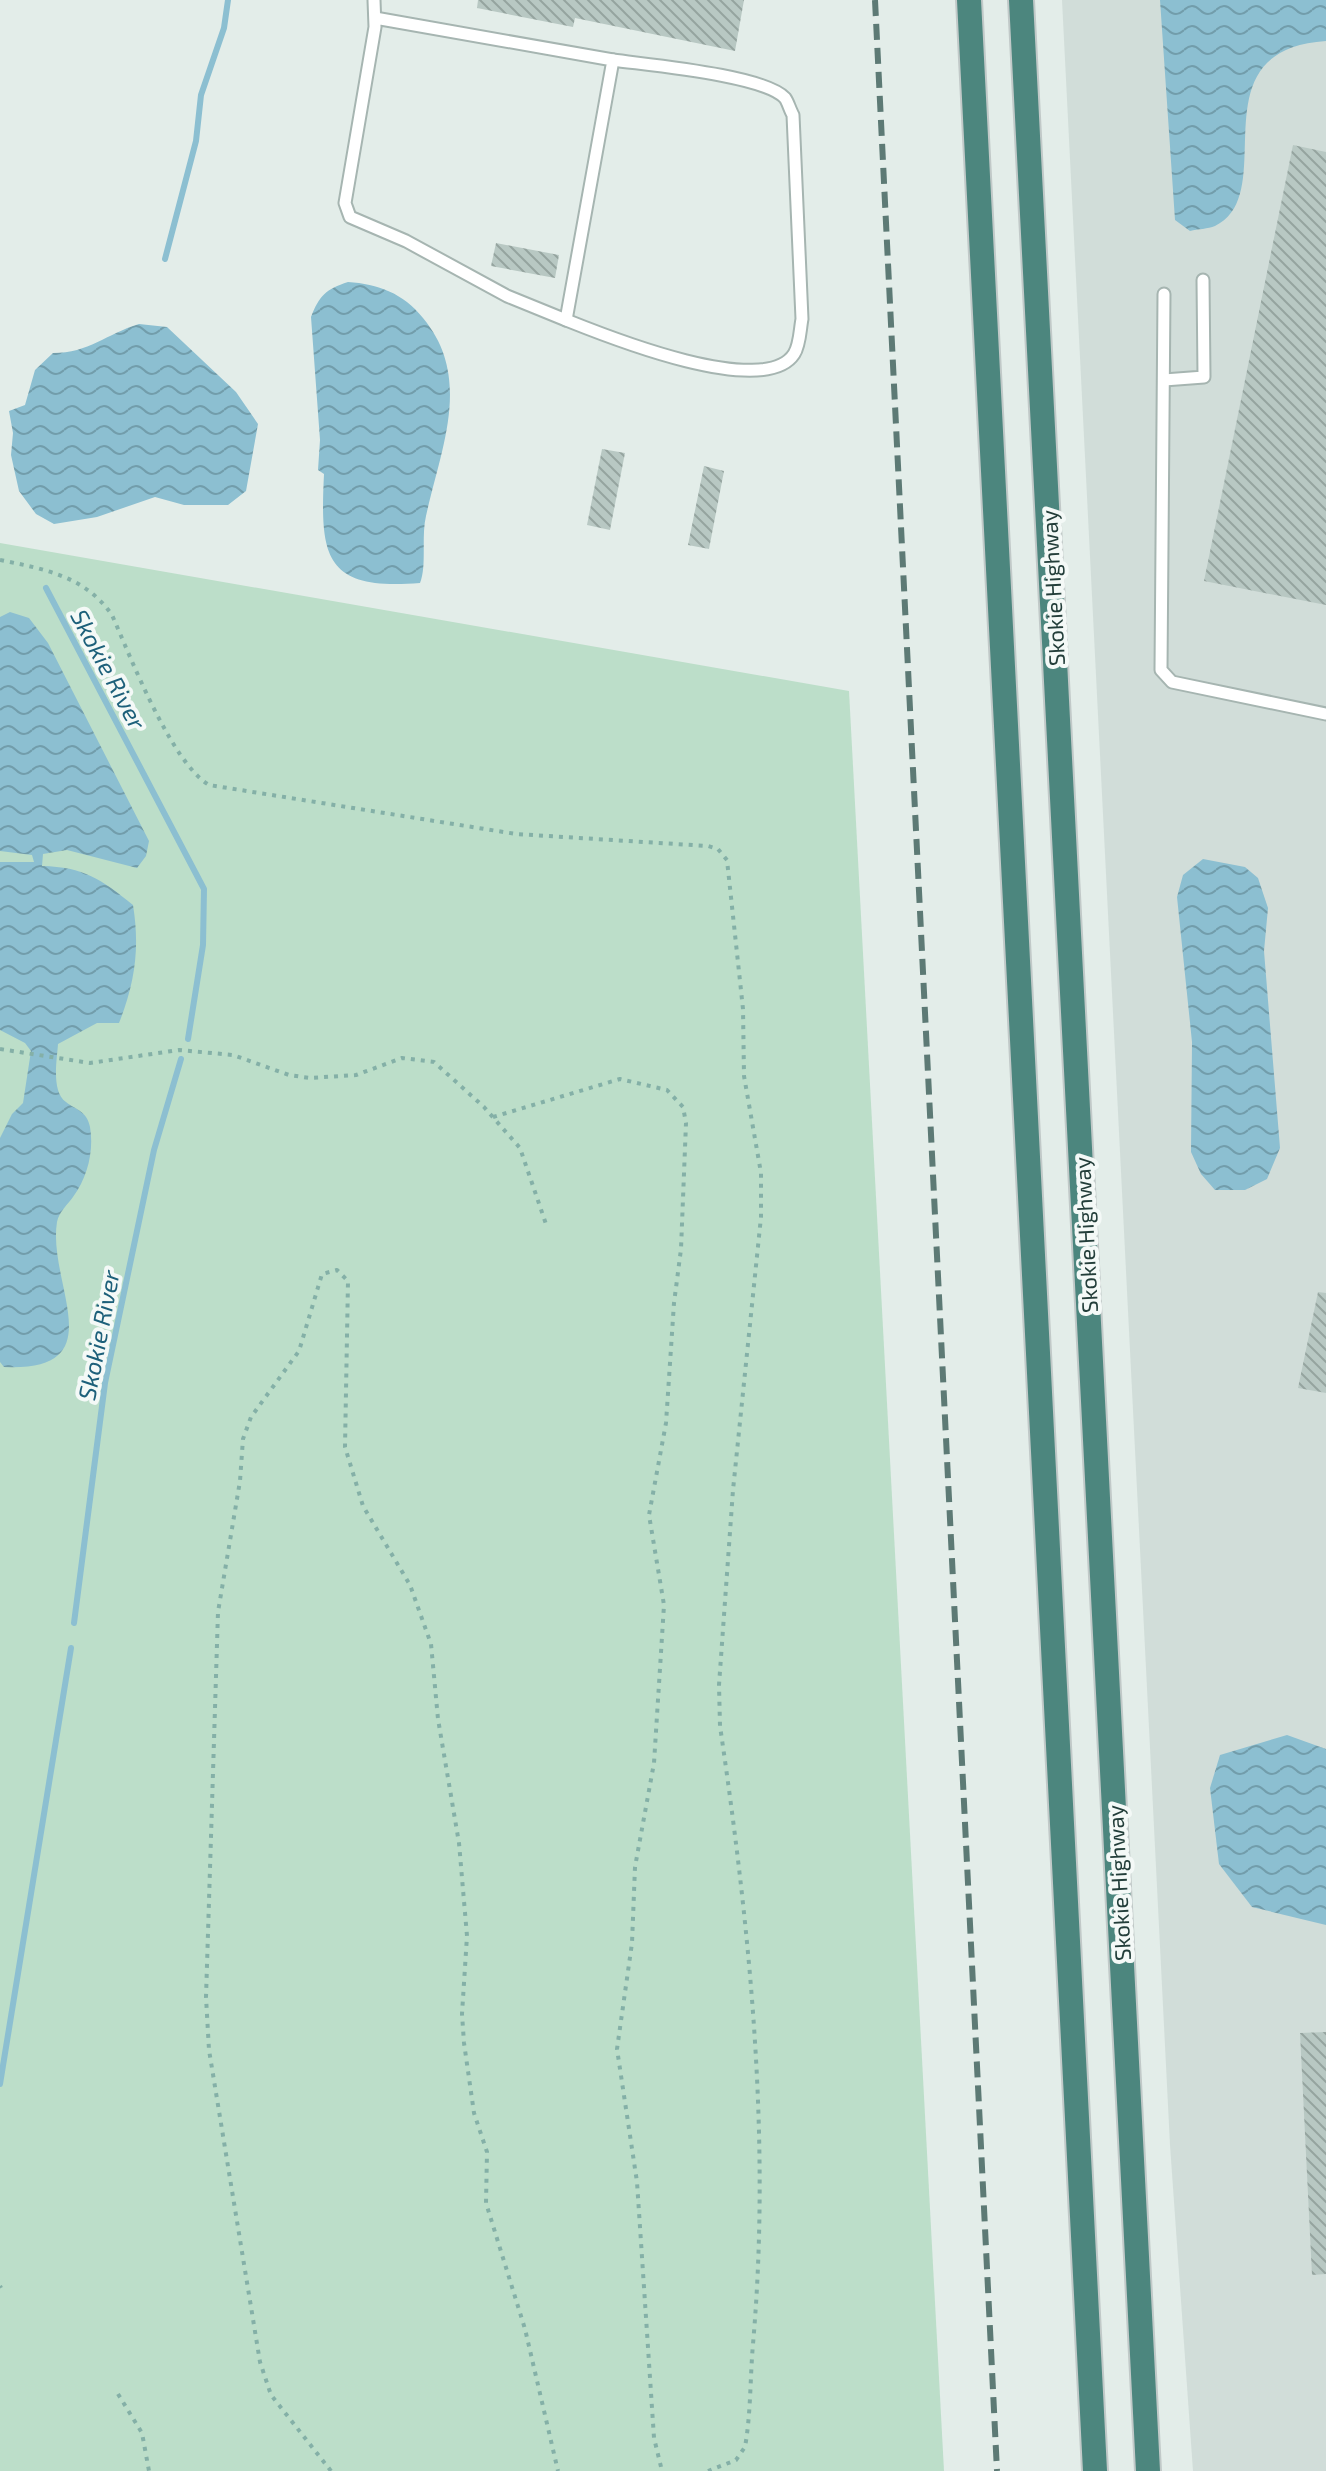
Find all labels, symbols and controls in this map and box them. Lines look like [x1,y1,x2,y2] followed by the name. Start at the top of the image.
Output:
[1035,509,1069,667] street label: Skokie Highway
[65,604,153,734] water label: Skokie River
[1068,1156,1102,1314] street label: Skokie Highway
[71,1267,125,1403] water label: Skokie River
[1101,1804,1135,1962] street label: Skokie Highway

